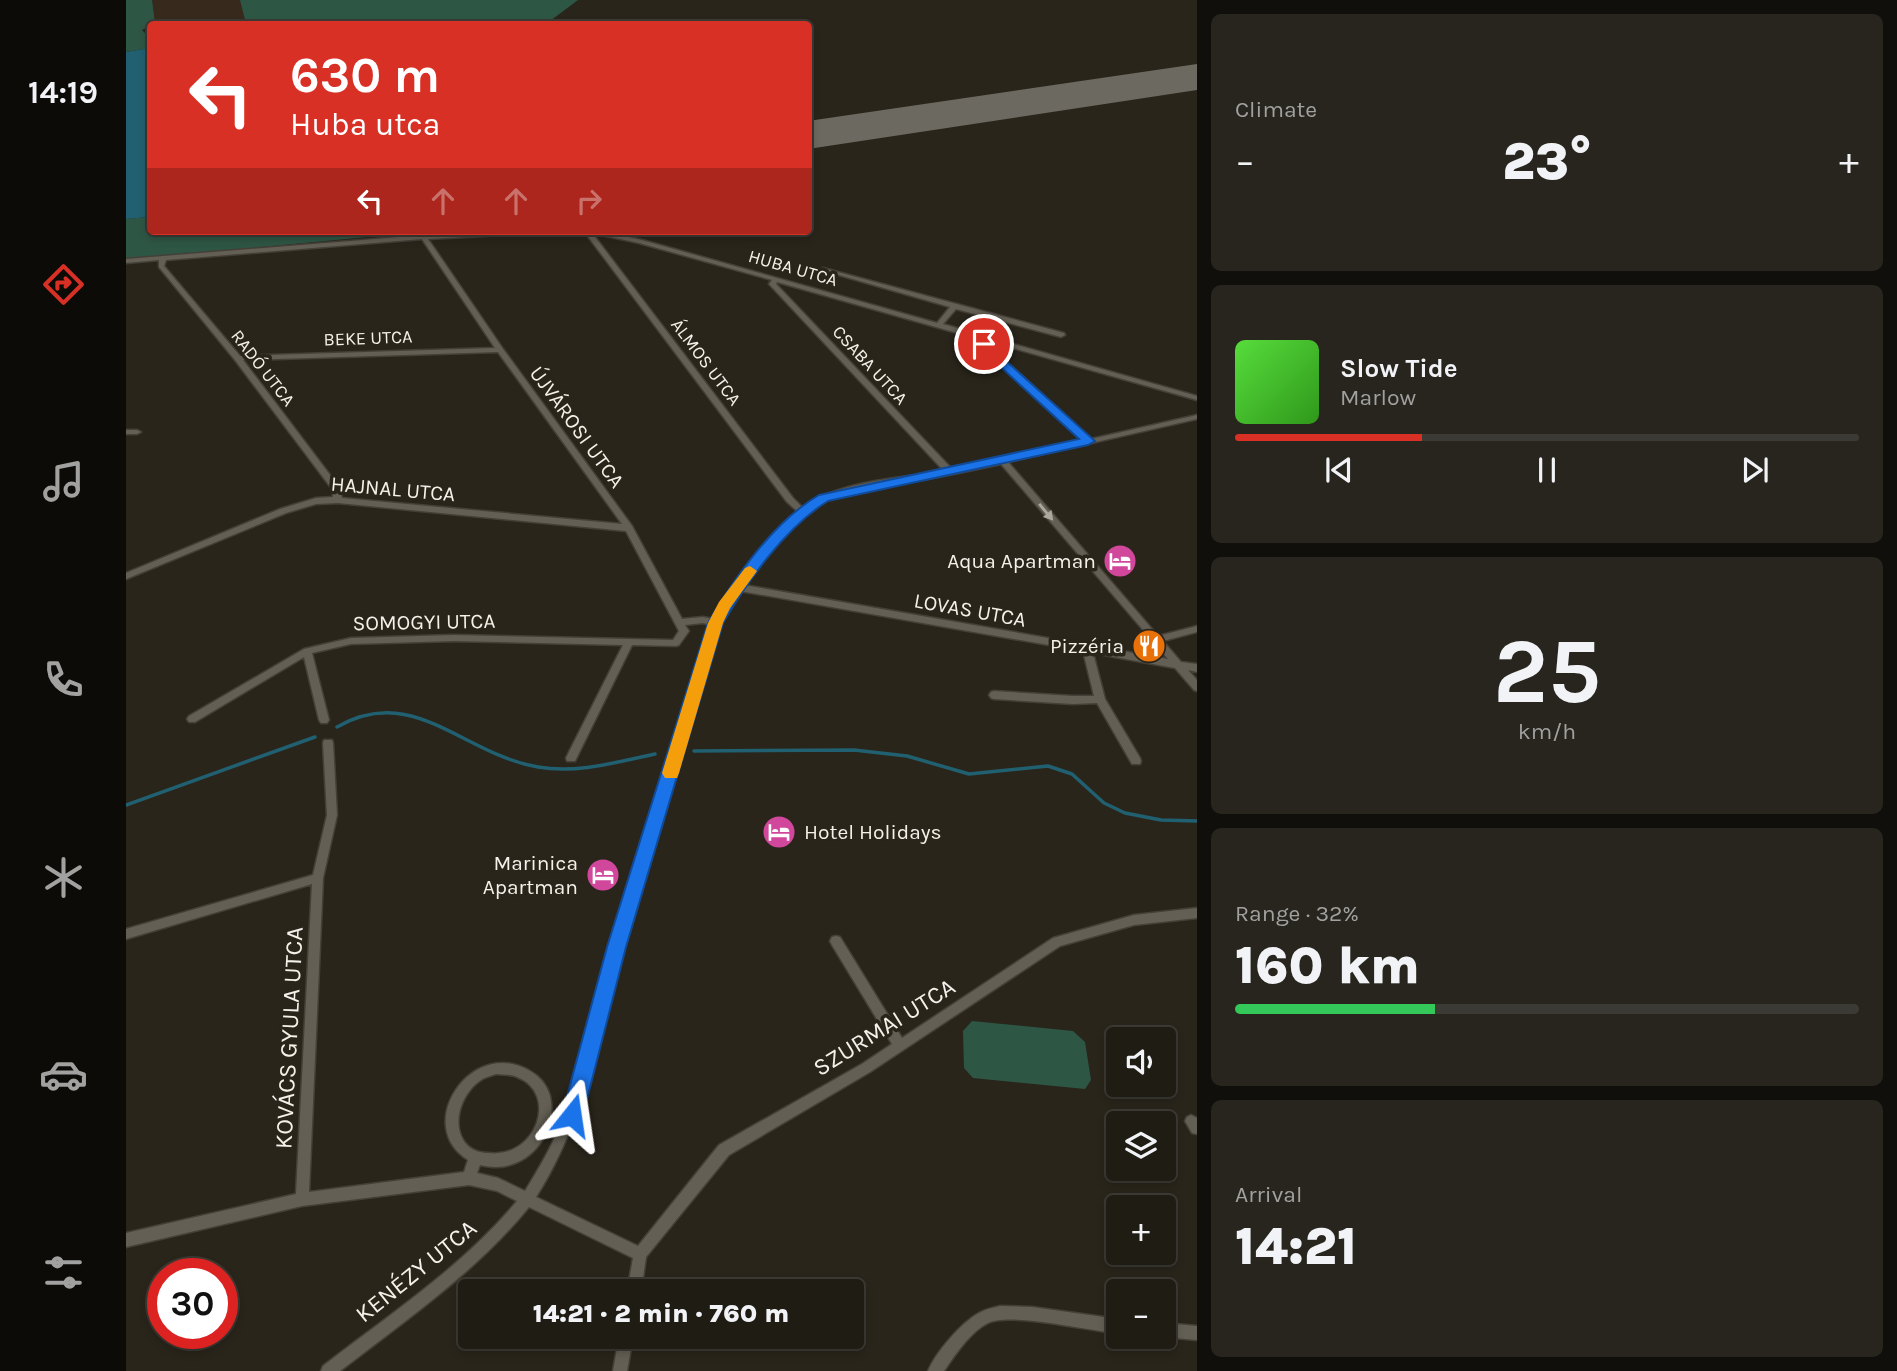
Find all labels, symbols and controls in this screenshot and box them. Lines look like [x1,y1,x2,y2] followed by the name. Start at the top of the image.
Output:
[290,47,440,104] text: 630 m
[175,49,266,140] icon: left
[28,74,98,111] text: 14:19
[1235,96,1317,123] text: Climate
[290,106,440,143] text: Huba utca
[1502,131,1592,192] text: 23°
[1235,139,1255,184] text: −
[1839,139,1859,184] text: +
[351,182,389,220] icon: left
[424,182,462,220] icon: ahead
[497,182,535,220] icon: ahead
[570,182,608,220] icon: right
[746,245,840,291] street label: HUBA UTCA
[39,260,88,309] icon: directions
[666,314,747,410] street label: ÁLMOS UTCA
[954,314,1014,374] pin
[828,321,912,409] street label: CSABA UTCA
[226,325,301,411] street label: RADÓ UTCA
[323,325,413,351] street label: BEKE UTCA
[965,325,1003,363] icon: arrive
[1340,353,1458,384] text: Slow Tide
[525,361,629,493] street label: ÚJVÁROSI UTCA
[1340,384,1416,411] text: Marlow
[1320,451,1358,489] icon: previous
[1528,451,1566,489] icon: pause
[1736,451,1774,489] icon: next
[39,457,88,506] icon: music
[330,472,456,506] street label: HAJNAL UTCA
[1038,503,1053,520] one-way arrow
[1101,542,1139,580] hotel icon: Aqua Apartman
[947,549,1096,573] place label: Aqua Apartman
[912,588,1028,632] street label: LOVAS UTCA
[352,609,496,635] street label: SOMOGYI UTCA
[1493,619,1601,725] text: 25
[1130,627,1168,665] restaurant icon: Pizzéria
[1050,634,1124,658] place label: Pizzéria
[39,655,88,704] icon: phone
[1518,718,1576,745] text: km/h
[760,813,798,851] hotel icon: Hotel Holidays
[804,820,942,844] place label: Hotel Holidays
[483,851,578,899] place label: Marinica Apartman
[39,853,88,902] icon: climate
[584,856,622,894] hotel icon: Marinica Apartman
[1235,900,1359,927] text: Range · 32%
[268,926,309,1150] street label: KOVÁCS GYULA UTCA
[1235,935,1420,996] text: 160 km
[808,972,960,1082] street label: SZURMAI UTCA
[1106,1027,1176,1349] map controls
[1106,1027,1176,1097] button: sound
[39,1050,88,1099] icon: car
[535,1078,609,1152] position arrow
[1106,1111,1176,1181] button: layers
[1235,1181,1302,1208] text: Arrival
[1106,1195,1176,1265] button: +
[349,1213,482,1328] street label: KENÉZY UTCA
[1235,1216,1357,1277] text: 14:21
[39,1248,88,1297] icon: filters
[147,1258,238,1349] speed limit sign: 30
[1106,1279,1176,1349] button: −
[533,1298,789,1329] text: 14:21 · 2 min · 760 m

